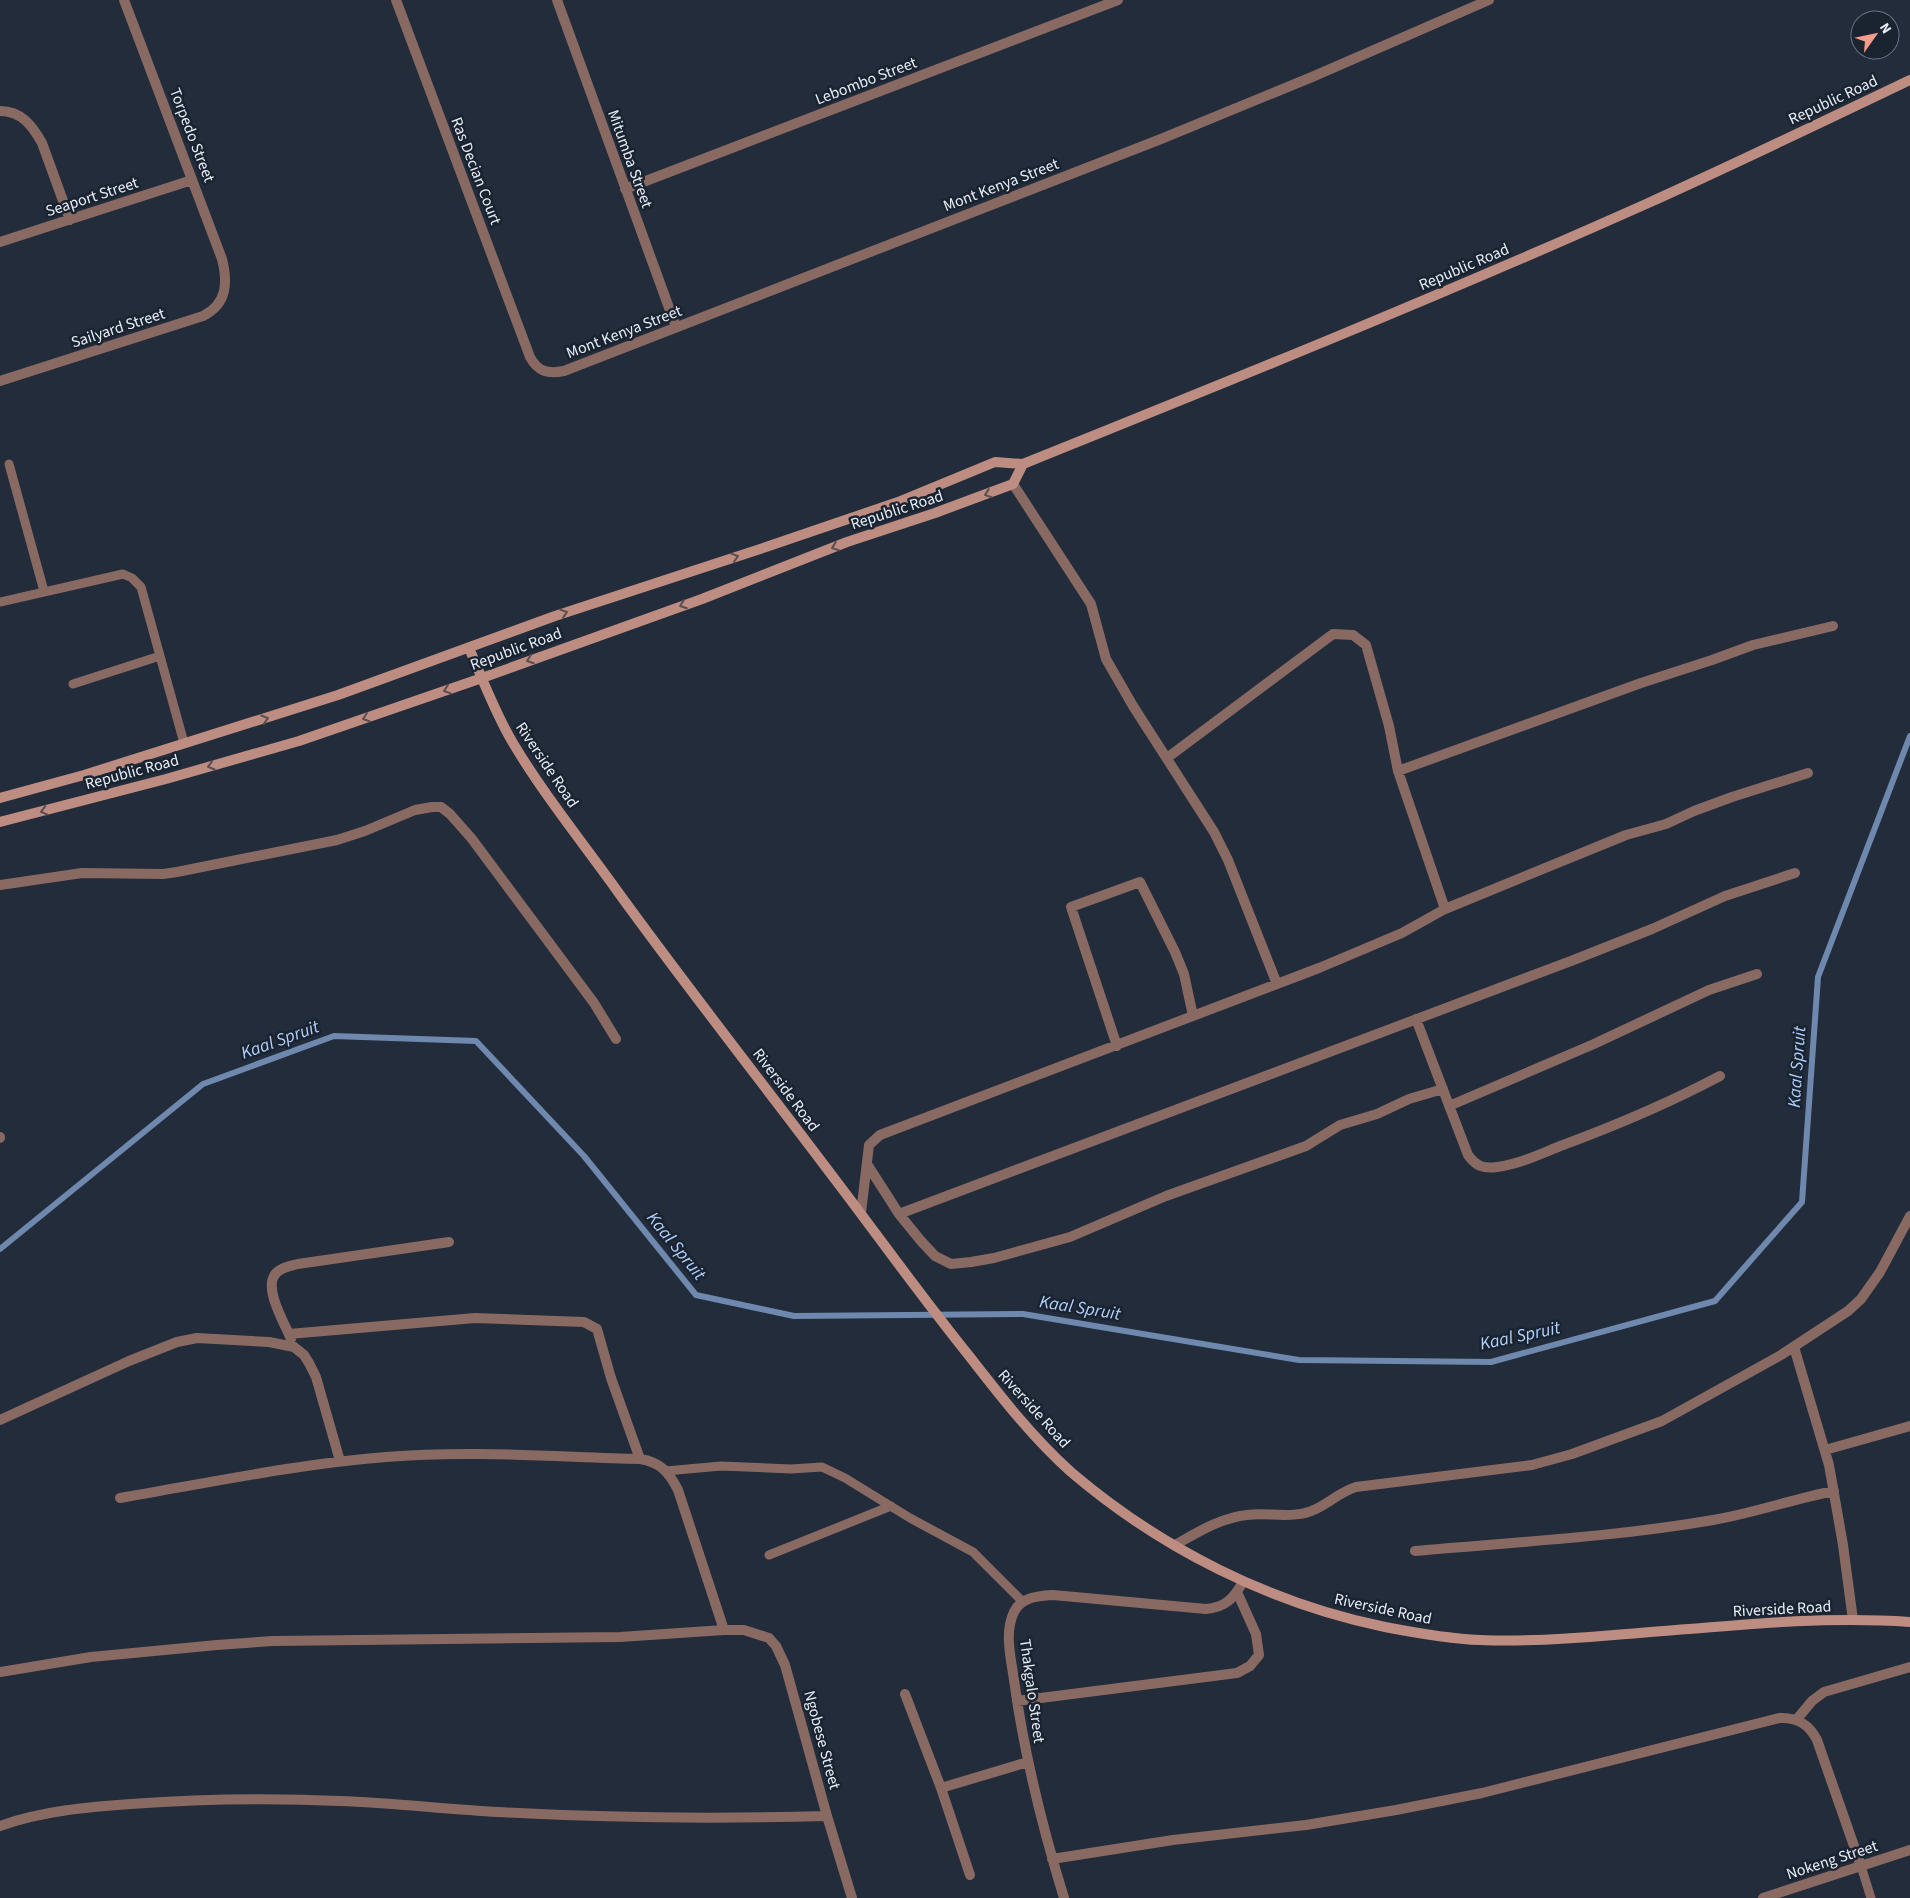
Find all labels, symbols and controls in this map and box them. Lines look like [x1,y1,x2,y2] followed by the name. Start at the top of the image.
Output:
[1850,10,1900,60] north arrow
[1874,19,1896,38] text: N
[812,51,920,110] street label: Lebombo Street
[1785,70,1881,130] street label: Republic Road
[164,85,220,186] street label: Torpedo Street
[602,107,658,212] street label: Mitumba Street
[445,114,507,228] street label: Ras Decian Court
[940,153,1062,217] street label: Mont Kenya Street
[43,172,142,222] street label: Seaport Street
[1415,238,1513,296] street label: Republic Road
[563,300,685,364] street label: Mont Kenya Street
[68,302,168,354] street label: Sailyard Street
[848,485,946,535] street label: Republic Road
[985,488,993,498] one-way arrow
[831,541,840,551] one-way arrow
[730,553,739,563] one-way arrow
[679,599,688,609] one-way arrow
[559,608,568,618] one-way arrow
[467,622,565,676] street label: Republic Road
[527,654,535,664] one-way arrow
[443,684,452,694] one-way arrow
[362,712,371,722] one-way arrow
[260,714,268,724] one-way arrow
[510,718,584,812] street label: Riverside Road
[83,749,181,795] street label: Republic Road
[207,761,216,771] one-way arrow
[41,805,49,815] one-way arrow
[237,1014,324,1066] water label: Kaal Spruit
[1782,1024,1812,1109] water label: Kaal Spruit
[747,1044,825,1136] street label: Riverside Road
[641,1206,712,1286] water label: Kaal Spruit
[1038,1289,1123,1327] water label: Kaal Spruit
[1477,1315,1564,1357] water label: Kaal Spruit
[993,1365,1075,1453] street label: Riverside Road
[1332,1588,1434,1630] street label: Riverside Road
[1732,1595,1832,1623] street label: Riverside Road
[1014,1637,1050,1745] street label: Thakgalo Street
[798,1688,846,1792] street label: Ngobese Street
[1784,1835,1881,1885] street label: Nokeng Street

